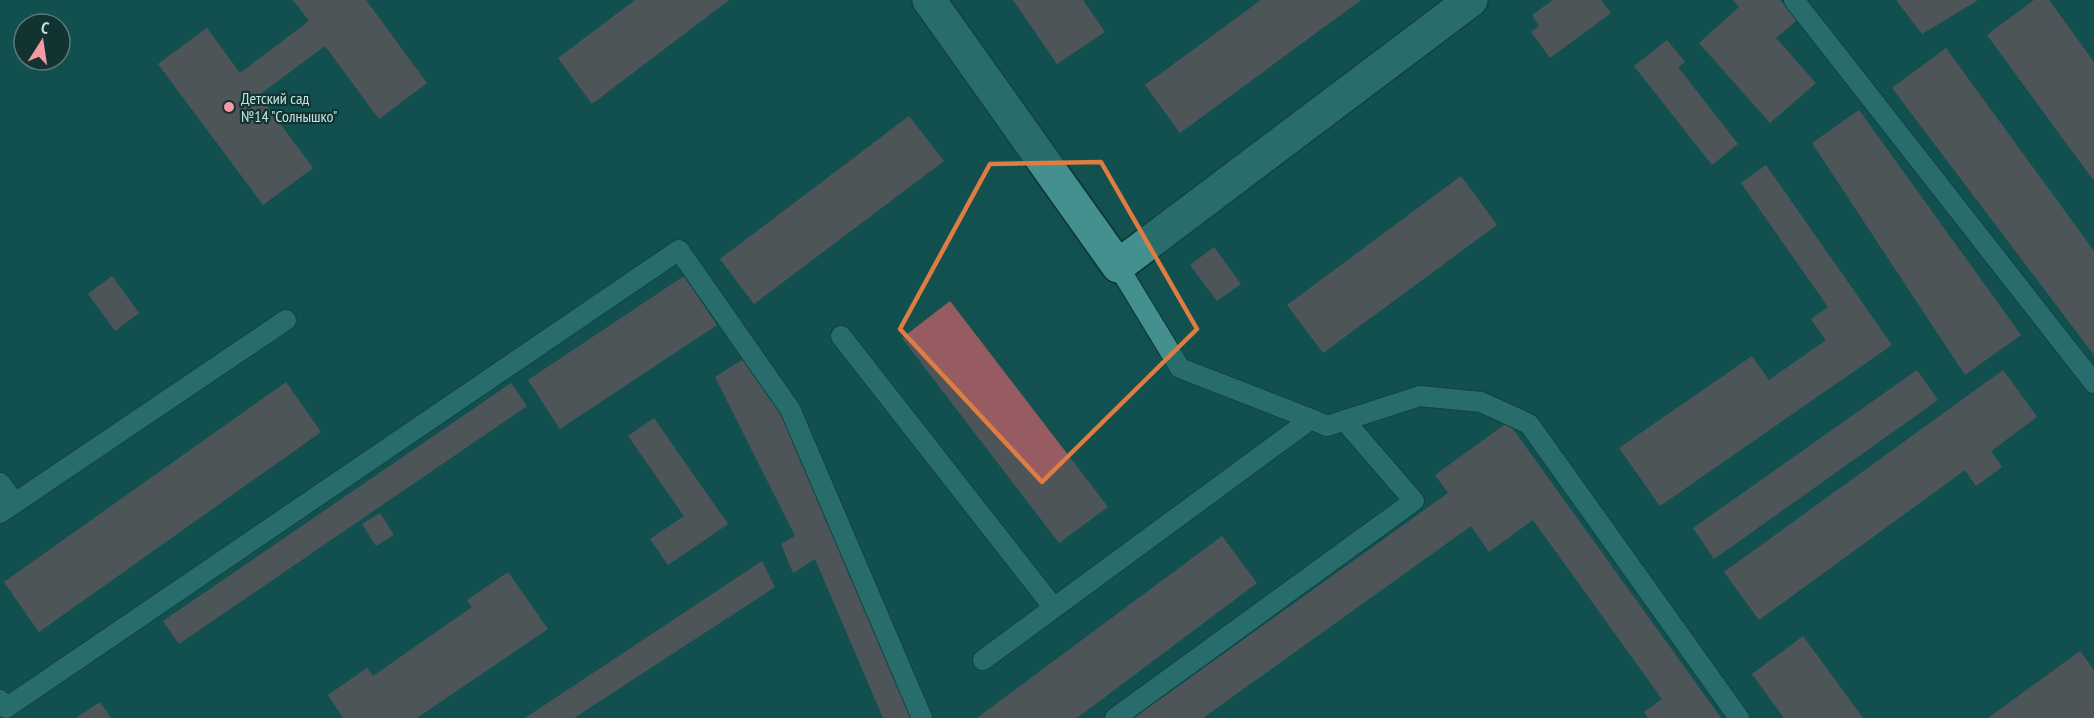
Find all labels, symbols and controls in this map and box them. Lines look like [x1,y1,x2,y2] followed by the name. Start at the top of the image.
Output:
[12,12,72,72] north arrow
[39,17,51,38] text: С
[241,88,337,126] place label: Детский сад №14 "Солнышко"
[222,100,236,114] marker: Детский сад №14 "Солнышко"

